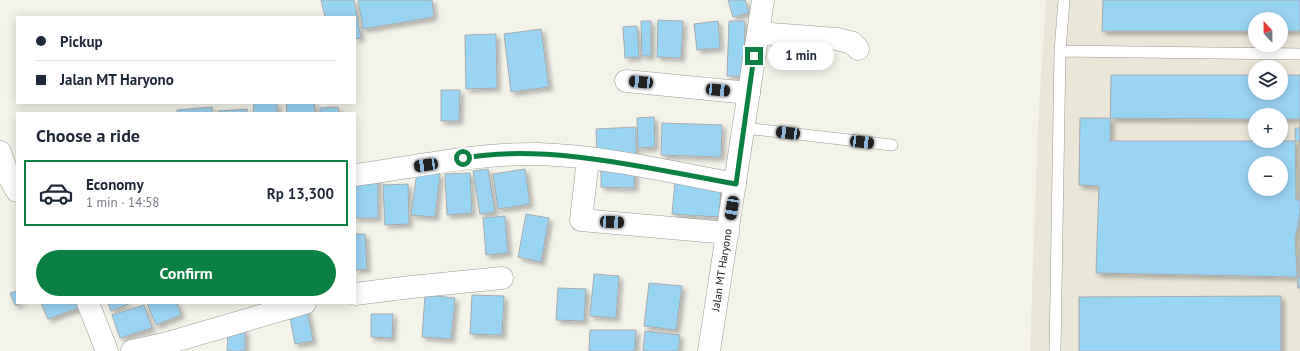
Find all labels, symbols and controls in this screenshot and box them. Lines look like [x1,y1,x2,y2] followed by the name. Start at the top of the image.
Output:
[1248,12,1288,52] north arrow
[1248,12,1288,196] map controls
[60,32,103,51] text: Pickup
[768,42,834,70] callout: 1 min
[745,47,763,65] route end
[785,47,817,64] text: 1 min
[1248,60,1288,100] button: layers
[60,70,174,89] text: Jalan MT Haryono
[629,75,653,89] car
[706,83,730,97] car
[1248,108,1288,148] button: +
[36,124,140,147] text: Choose a ride
[775,126,801,140] car
[849,135,875,149] car
[454,149,472,167] route start
[1248,156,1288,196] button: −
[413,157,439,173] car
[38,175,74,211] icon: car
[86,175,144,194] text: Economy
[267,184,334,203] text: Rp 13,300
[86,194,159,211] text: 1 min · 14:58
[724,195,740,221] car
[600,215,624,229] car
[708,228,735,313] street label: Jalan MT Haryono
[36,250,336,296] button: Confirm

